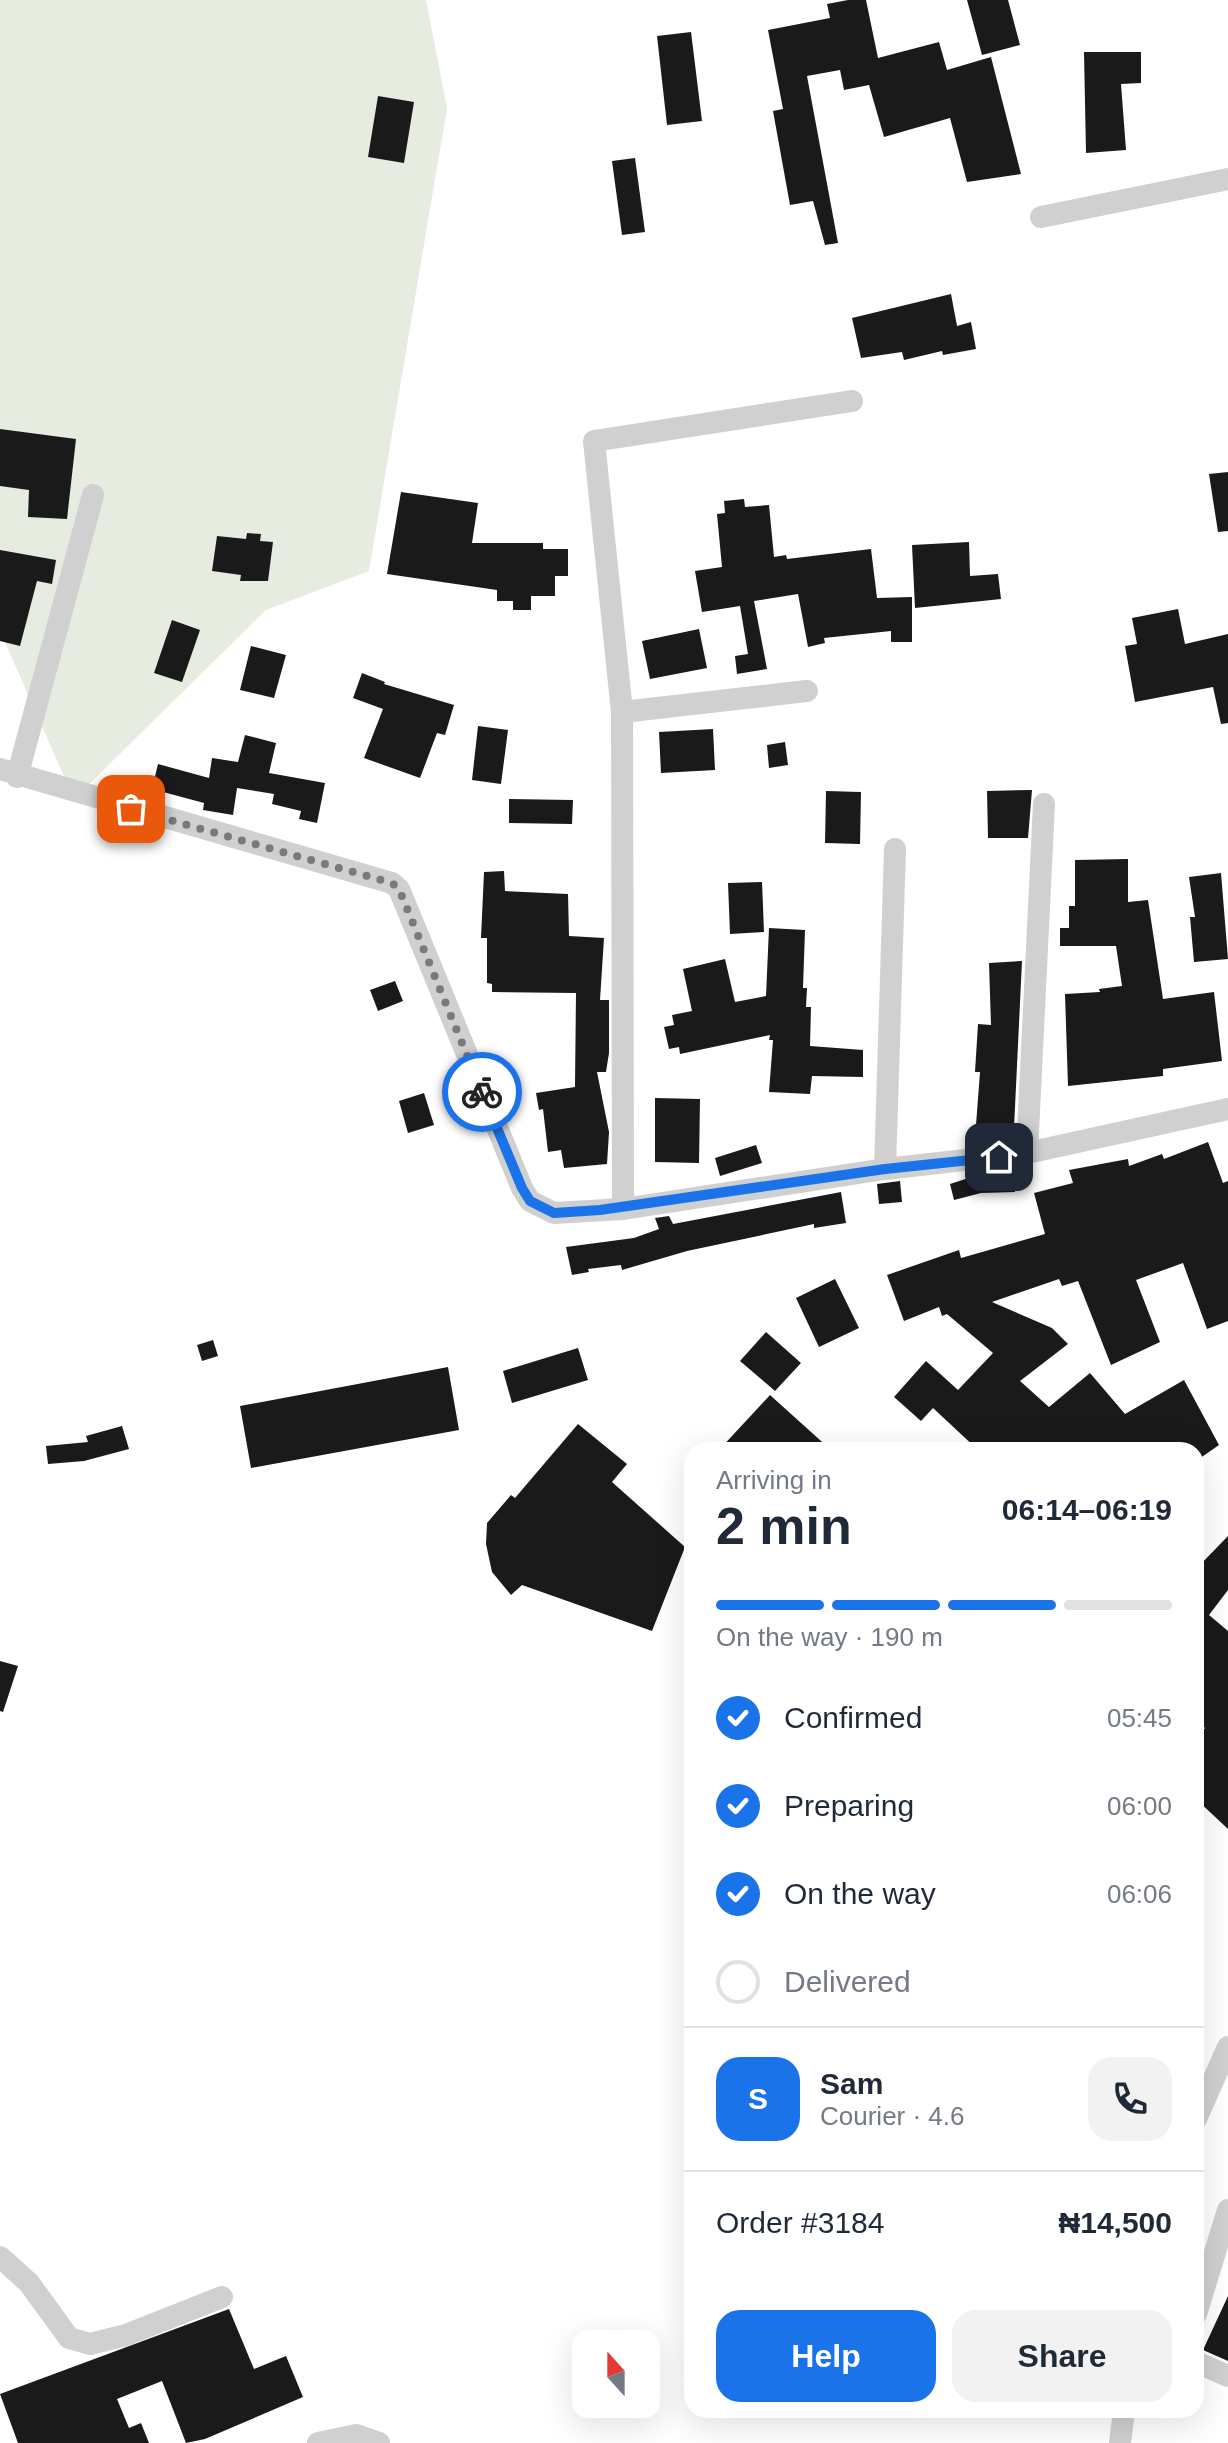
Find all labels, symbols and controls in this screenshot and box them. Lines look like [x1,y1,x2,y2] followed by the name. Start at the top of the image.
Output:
[97,775,165,843] pin
[109,787,153,831] icon: bag
[442,1052,522,1132] courier
[460,1070,504,1114] icon: bike
[965,1123,1033,1191] pin
[977,1135,1021,1179] icon: home
[716,1465,832,1495] text: Arriving in
[1002,1493,1172,1526] text: 06:14–06:19
[716,1497,852,1555] text: 2 min
[716,1622,943,1652] text: On the way · 190 m
[716,1696,760,1740] icon: check
[784,1701,922,1734] text: Confirmed
[1107,1703,1172,1733] text: 05:45
[716,1784,760,1828] icon: check
[784,1789,914,1822] text: Preparing
[1107,1791,1172,1821] text: 06:00
[716,1872,760,1916] icon: check
[784,1877,936,1910] text: On the way
[1107,1879,1172,1909] text: 06:06
[784,1965,911,1998] text: Delivered
[1088,2057,1172,2141] button: phone
[820,2067,883,2100] text: Sam
[748,2082,768,2115] text: S
[820,2101,965,2131] text: Courier · 4.6
[716,2206,884,2239] text: Order #3184
[1059,2206,1172,2239] text: ₦14,500
[716,2310,936,2402] button: Help
[952,2310,1172,2402] button: Share
[572,2330,660,2418] north arrow
[572,2330,660,2418] map controls

